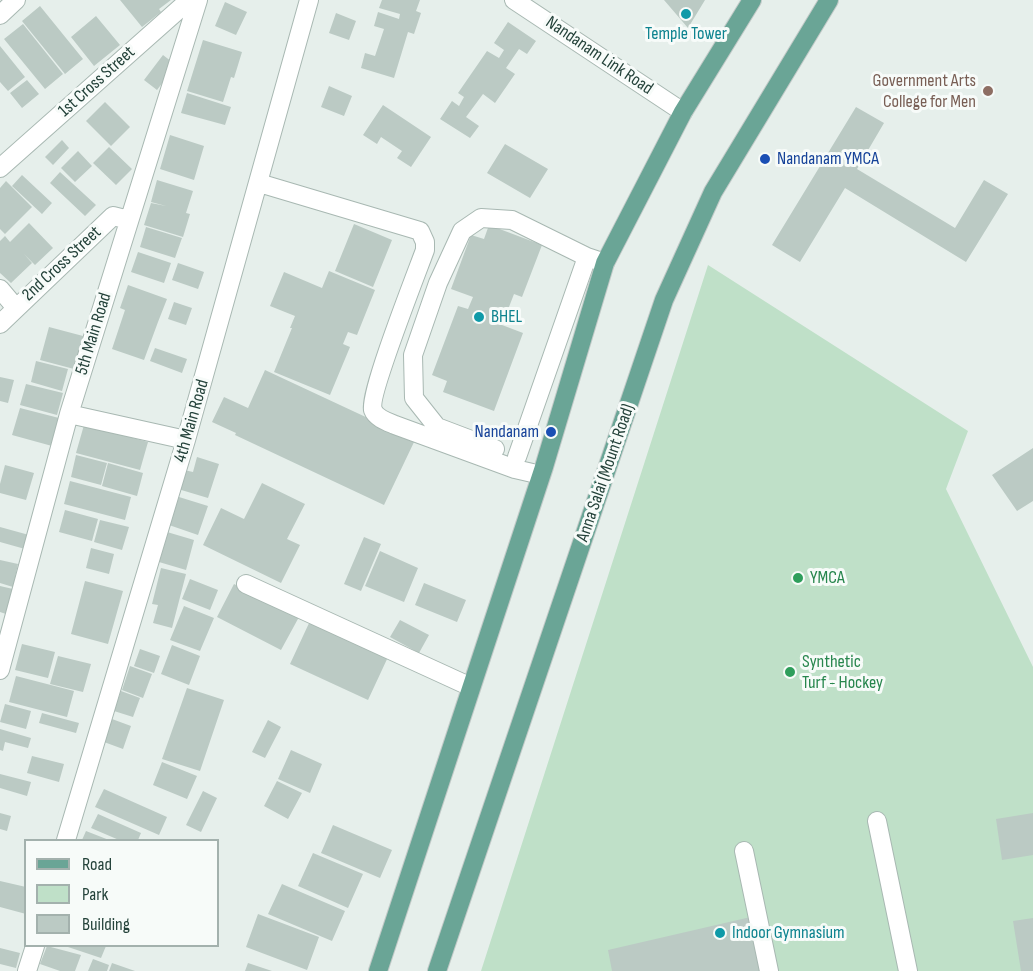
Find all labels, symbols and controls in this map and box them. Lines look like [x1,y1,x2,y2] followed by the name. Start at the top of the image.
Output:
[679,7,693,21] marker: Temple Tower
[541,12,657,100] street label: Nandanam Link Road
[645,23,727,45] place label: Temple Tower
[54,42,140,122] street label: 1st Cross Street
[873,70,976,112] place label: Government Arts College for Men
[981,84,995,98] marker: Government Arts College for Men
[777,148,879,170] place label: Nandanam YMCA
[758,152,772,166] marker: Nandanam YMCA
[18,222,106,306] street label: 2nd Cross Street
[71,290,117,378] street label: 5th Main Road
[491,306,522,328] place label: BHEL
[472,310,486,324] marker: BHEL
[170,377,214,465] street label: 4th Main Road
[572,401,640,545] street label: Anna Salai (Mount Road)
[475,421,539,443] place label: Nandanam
[544,425,558,439] marker: Nandanam
[810,567,845,589] place label: YMCA
[791,571,805,585] marker: YMCA
[802,651,883,694] place label: Synthetic Turf - Hockey
[783,665,797,679] marker: Synthetic Turf - Hockey
[24,839,219,947] legend
[82,854,112,875] text: Road
[82,884,108,905] text: Park
[82,914,130,935] text: Building
[732,922,845,944] place label: Indoor Gymnasium
[713,926,727,940] marker: Indoor Gymnasium

